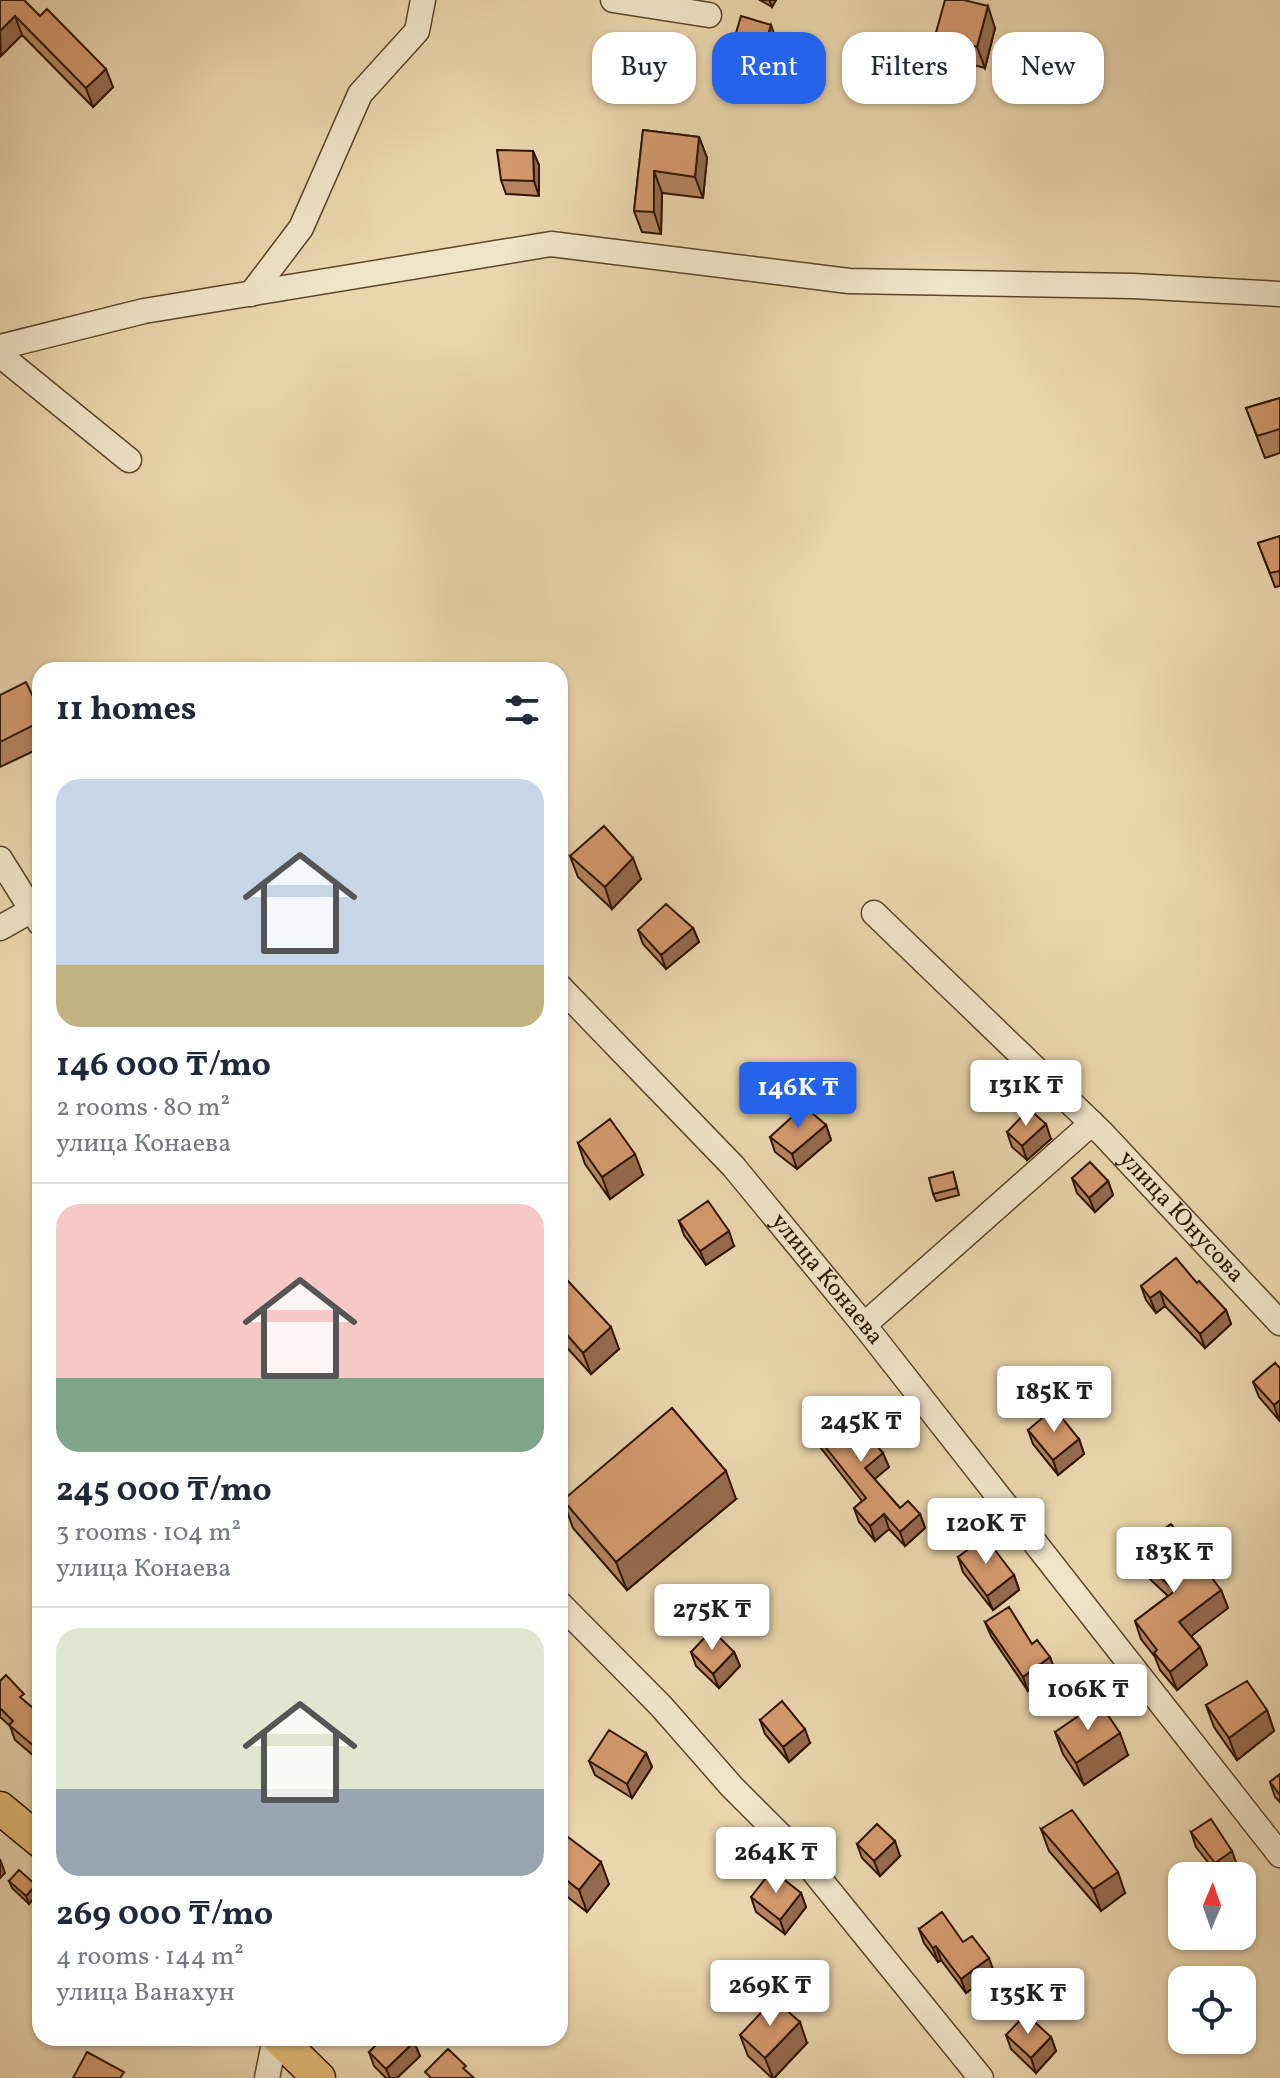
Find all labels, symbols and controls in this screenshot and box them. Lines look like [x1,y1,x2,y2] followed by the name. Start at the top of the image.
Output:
[592,32,696,104] chip: Buy
[712,32,826,104] chip: Rent
[842,32,976,104] chip: Filters
[992,32,1104,104] chip: New
[56,687,196,734] text: 11 homes
[500,688,544,732] icon: filters
[228,831,372,975] icon: home
[56,1043,271,1090] text: 146 000 ₸/mo
[961,1060,1091,1128] pin: 131K ₸
[733,1062,863,1130] pin: 146K ₸
[988,1068,1064,1104] text: 131K ₸
[757,1070,839,1106] text: 146K ₸
[56,1090,230,1126] text: 2 rooms · 80 m²
[56,1126,231,1162] text: улица Конаева
[1110,1143,1252,1291] street label: улица Юнусова
[762,1206,891,1353] street label: улица Конаева
[228,1256,372,1400] icon: home
[989,1366,1119,1434] pin: 185K ₸
[1015,1374,1093,1410] text: 185K ₸
[796,1396,926,1464] pin: 245K ₸
[820,1404,902,1440] text: 245K ₸
[56,1468,272,1515] text: 245 000 ₸/mo
[921,1498,1051,1566] pin: 120K ₸
[946,1506,1026,1542] text: 120K ₸
[56,1515,241,1551] text: 3 rooms · 104 m²
[1109,1527,1239,1595] pin: 183K ₸
[1135,1535,1213,1571] text: 183K ₸
[56,1551,231,1587] text: улица Конаева
[647,1584,777,1652] pin: 275K ₸
[672,1592,752,1628] text: 275K ₸
[1023,1664,1153,1732] pin: 106K ₸
[1047,1672,1129,1708] text: 106K ₸
[228,1680,372,1824] icon: home
[711,1827,841,1895] pin: 264K ₸
[734,1835,818,1871] text: 264K ₸
[1168,1862,1256,1950] north arrow
[1168,1862,1256,2054] map controls
[56,1892,273,1939] text: 269 000 ₸/mo
[56,1939,244,1975] text: 4 rooms · 144 m²
[705,1960,835,2028] pin: 269K ₸
[1168,1966,1256,2054] button: locate
[728,1968,812,2004] text: 269K ₸
[963,1968,1093,2036] pin: 135K ₸
[56,1975,235,2011] text: улица Ванахун
[989,1976,1067,2012] text: 135K ₸

